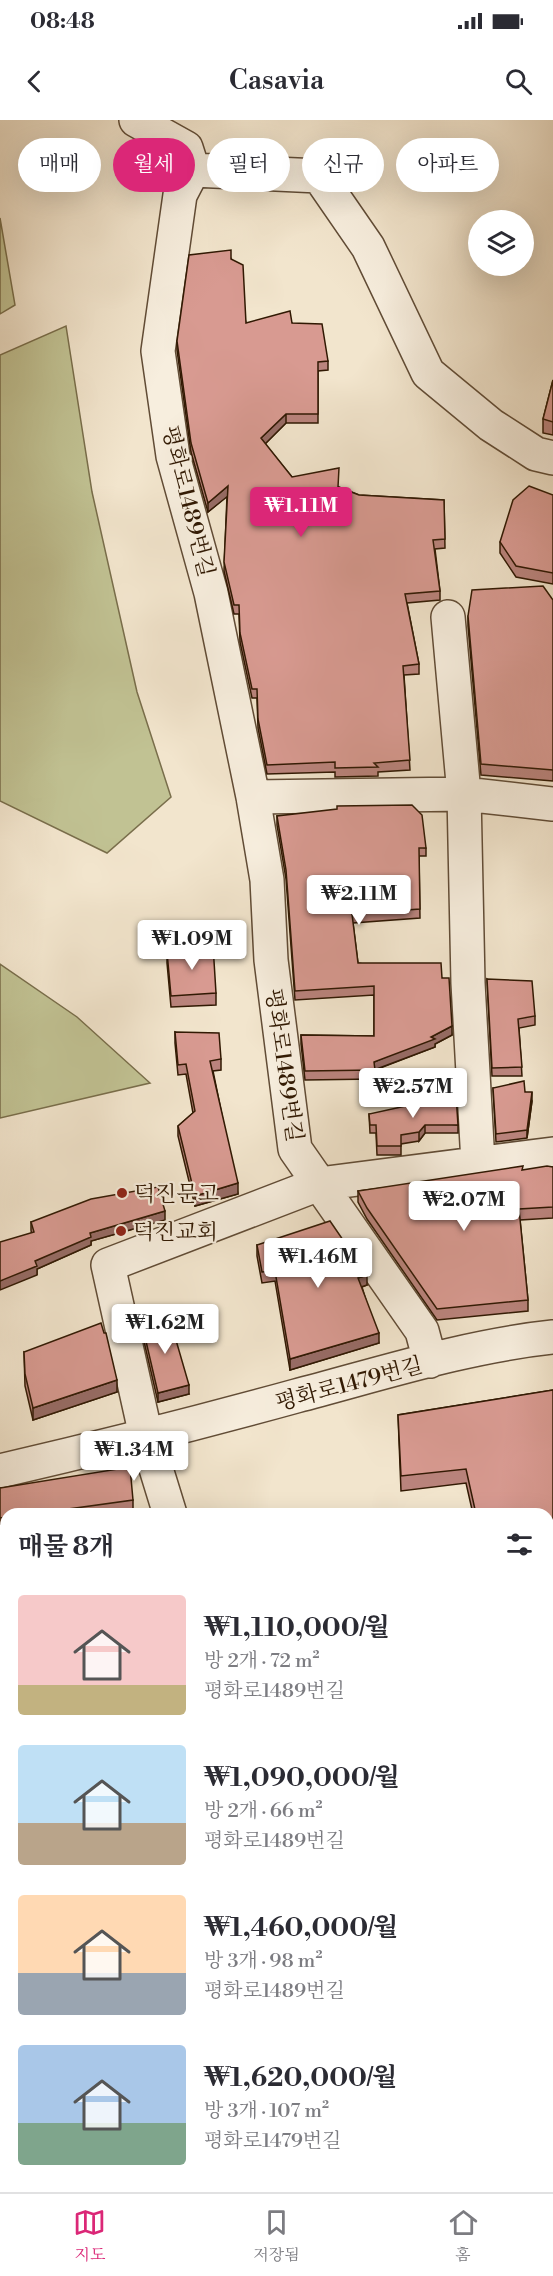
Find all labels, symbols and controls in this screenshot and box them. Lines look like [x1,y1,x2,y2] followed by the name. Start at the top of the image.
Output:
[30,8,95,35] text: 08:48
[229,64,324,98] text: Casavia
[18,65,51,98] icon: back
[502,65,535,98] icon: search
[18,138,101,192] chip: 매매
[113,138,195,192] chip: 월세
[207,138,290,192] chip: 필터
[302,138,384,192] chip: 신규
[396,138,499,192] chip: 아파트
[468,210,534,276] map controls
[468,210,534,276] button: layers
[156,423,219,580] street label: 평화로1489번길
[252,487,350,538] pin: ₩1.11M
[264,494,338,519] text: ₩1.11M
[310,875,408,926] pin: ₩2.11M
[321,882,397,907] text: ₩2.11M
[143,920,241,971] pin: ₩1.09M
[152,927,232,952] text: ₩1.09M
[259,987,308,1144] street label: 평화로1489번길
[364,1068,462,1119] pin: ₩2.57M
[373,1075,453,1100] text: ₩2.57M
[134,1181,219,1208] place label: 덕진문고
[415,1181,513,1232] pin: ₩2.07M
[115,1186,129,1200] marker: 덕진문고
[423,1188,505,1213] text: ₩2.07M
[133,1219,218,1246] place label: 덕진교회
[114,1224,128,1238] marker: 덕진교회
[269,1238,367,1289] pin: ₩1.46M
[278,1245,358,1270] text: ₩1.46M
[116,1304,214,1355] pin: ₩1.62M
[126,1311,204,1336] text: ₩1.62M
[273,1352,426,1417] street label: 평화로1479번길
[85,1431,183,1482] pin: ₩1.34M
[94,1438,174,1463] text: ₩1.34M
[503,1528,536,1561] icon: filters
[18,1531,114,1563] text: 매물 8개
[204,1612,390,1644] text: ₩1,110,000/월
[66,1619,138,1691] icon: home
[204,1649,320,1674] text: 방 2개 · 72 m²
[204,1679,345,1704] text: 평화로1489번길
[204,1762,400,1794] text: ₩1,090,000/월
[66,1769,138,1841] icon: home
[204,1799,323,1824] text: 방 2개 · 66 m²
[204,1829,345,1854] text: 평화로1489번길
[204,1912,398,1944] text: ₩1,460,000/월
[66,1919,138,1991] icon: home
[204,1949,322,1974] text: 방 3개 · 98 m²
[204,1979,345,2004] text: 평화로1489번길
[204,2062,397,2094] text: ₩1,620,000/월
[66,2069,138,2141] icon: home
[204,2099,329,2124] text: 방 3개 · 107 m²
[204,2129,341,2154] text: 평화로1479번길
[73,2206,106,2265] tab: 지도
[253,2206,300,2265] tab: 저장됨
[447,2206,480,2265] tab: 홈

